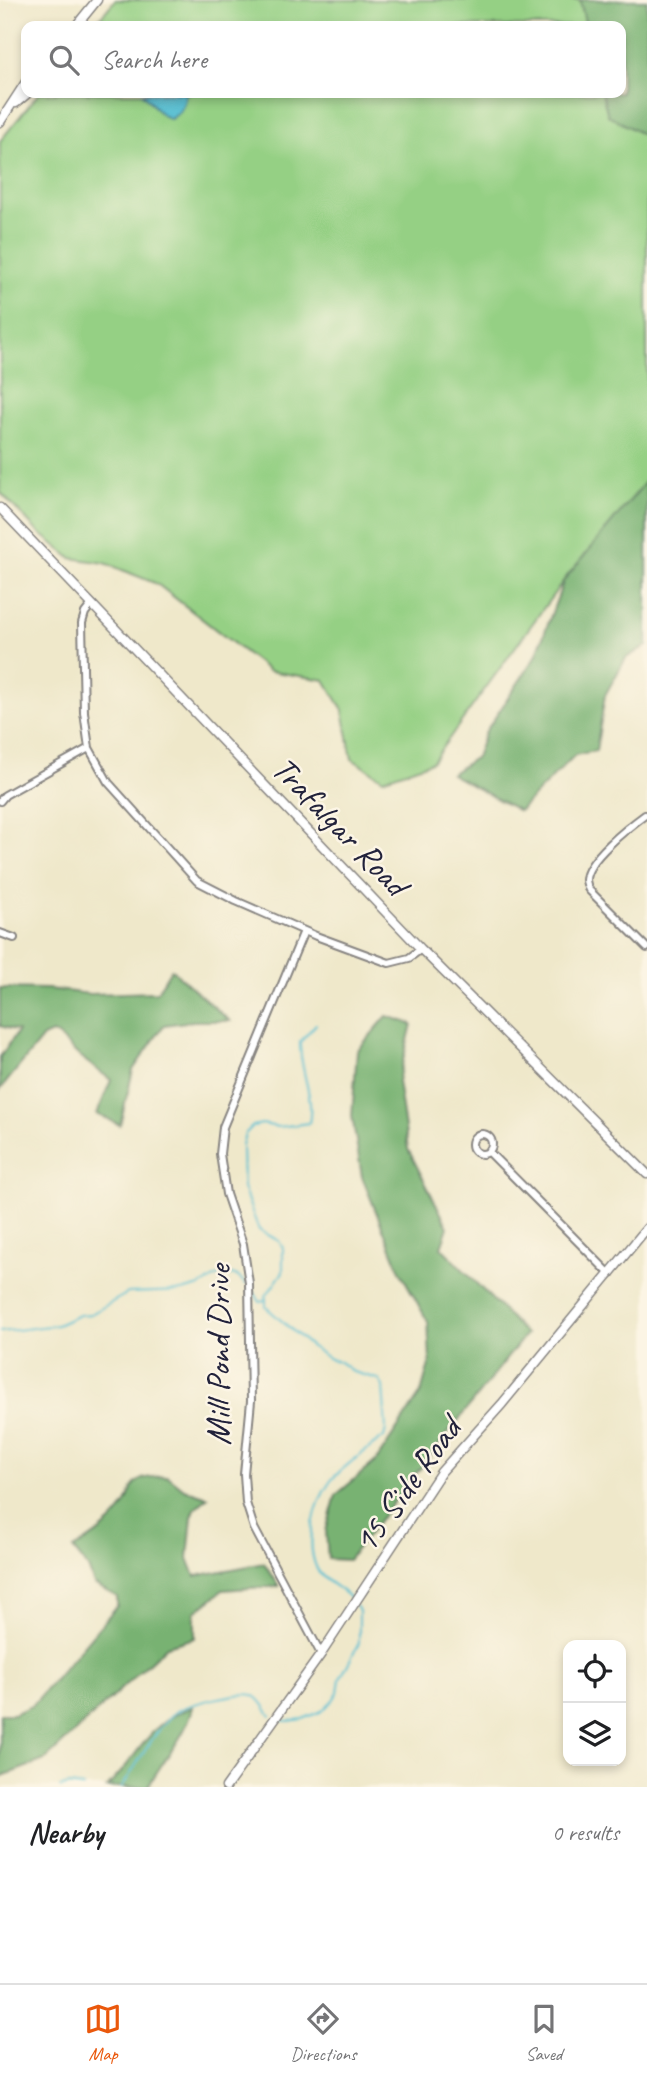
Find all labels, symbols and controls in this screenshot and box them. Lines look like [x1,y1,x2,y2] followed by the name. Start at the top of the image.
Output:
[21,21,626,98] search box
[45,41,83,79] icon: search
[101,43,207,76] text: Search here
[262,747,421,909] street label: Trafalgar Road
[196,1262,241,1445] street label: Mill Pond Drive
[343,1404,474,1562] street label: 15 Side Road
[563,1640,626,1766] map controls
[563,1640,626,1703] button: locate
[563,1703,626,1766] button: layers
[28,1814,104,1852] text: Nearby
[552,1818,619,1847] text: 0 results
[84,2000,122,2066] tab: Map
[290,2000,357,2066] tab: Directions
[525,2000,563,2066] tab: Saved

